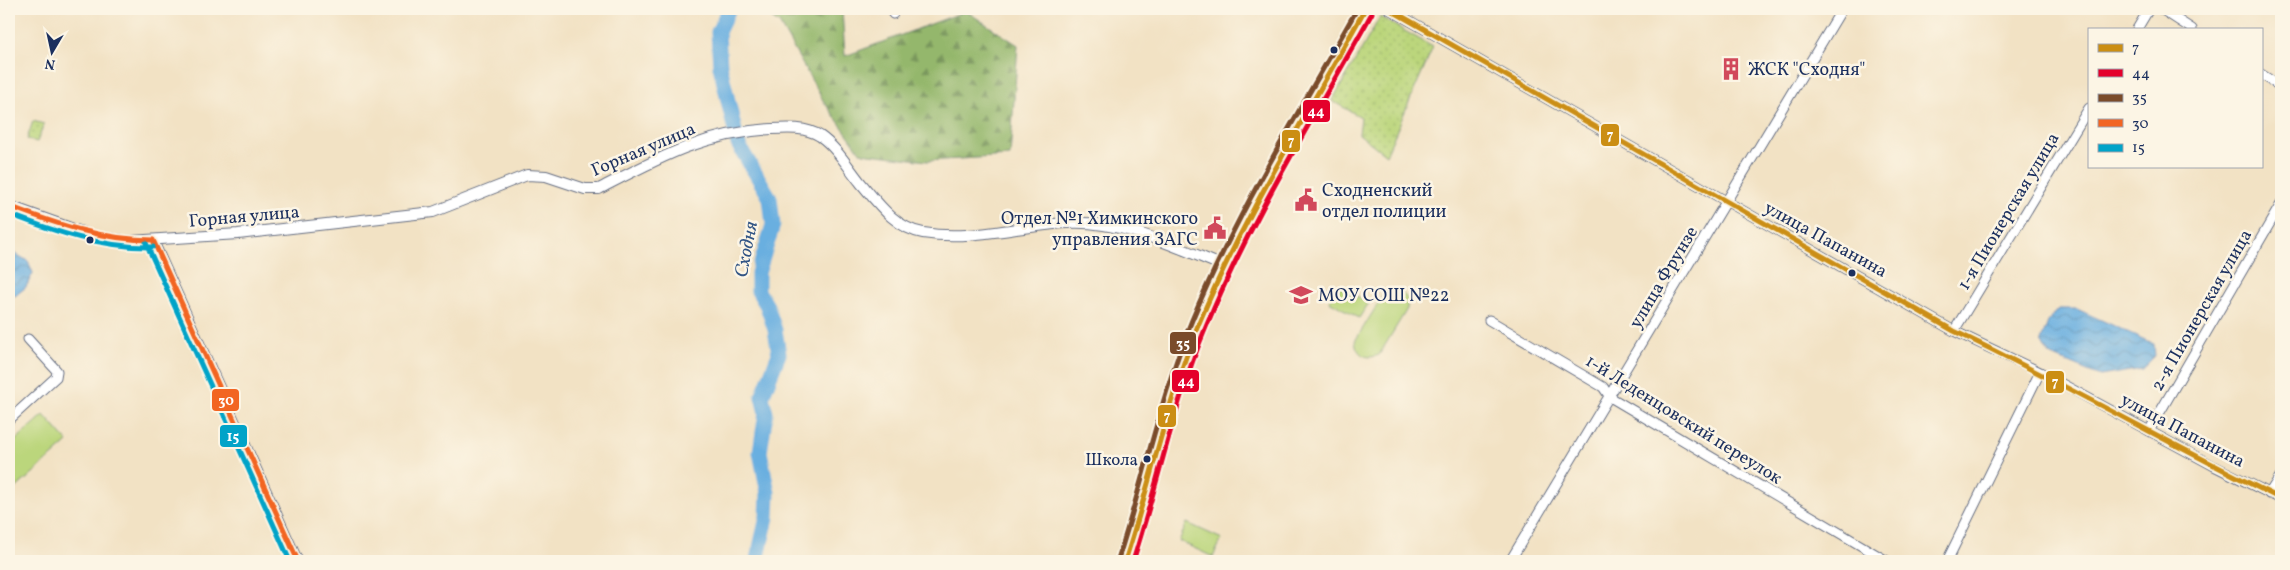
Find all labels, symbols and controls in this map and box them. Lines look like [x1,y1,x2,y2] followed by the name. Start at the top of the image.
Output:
[28,28,78,78] north arrow
[2088,28,2262,168] legend
[2132,38,2139,59] text: 7
[1329,45,1339,55] unlabelled marker
[44,53,57,74] text: N
[1718,56,1744,82] building icon: ЖСК "Сходня"
[1748,58,1865,83] place label: ЖСК "Сходня"
[2132,64,2150,85] text: 44
[2132,88,2147,109] text: 35
[1302,99,1331,123] line badge: 44
[1308,103,1325,122] text: 44
[2132,114,2148,135] text: 30
[588,117,700,184] street label: Горная улица
[1600,123,1620,147] line badge: 7
[1607,127,1614,146] text: 7
[1952,128,2066,295] street label: 1-я Пионерская улица
[1281,129,1301,153] line badge: 7
[1288,133,1295,152] text: 7
[2132,138,2145,159] text: 15
[1322,179,1447,225] place label: Сходненский отдел полиции
[1293,187,1319,213] public building icon: Сходненский отдел полиции
[1759,196,1891,285] street label: улица Папанина
[188,200,301,235] street label: Горная улица
[1001,207,1198,253] place label: Отдел №1 Химкинского управления ЗАГС
[1202,215,1228,241] public building icon: Отдел №1 Химкинского управления ЗАГС
[729,219,765,280] water label: Сходня
[1624,222,1705,334] street label: улица Фрунзе
[2146,225,2259,396] street label: 2-я Пионерская улица
[85,235,95,245] unlabelled marker
[1847,268,1857,278] unlabelled marker
[1288,282,1314,308] school or university icon: МОУ СОШ №22
[1318,284,1449,309] place label: МОУ СОШ №22
[1169,331,1197,355] line badge: 35
[1176,335,1190,354] text: 35
[1580,349,1787,491] street label: 1-й Леденцовский переулок
[1171,369,1200,393] line badge: 44
[2045,370,2065,394] line badge: 7
[1178,373,1195,392] text: 44
[2052,374,2059,393] text: 7
[211,388,240,412] line badge: 30
[2116,388,2249,475] street label: улица Папанина
[218,392,234,411] text: 30
[1157,404,1177,428] line badge: 7
[1164,408,1171,427] text: 7
[219,424,248,448] line badge: 15
[227,428,239,447] text: 15
[1085,449,1138,472] place label: Школа
[1142,454,1152,464] marker: Школа

